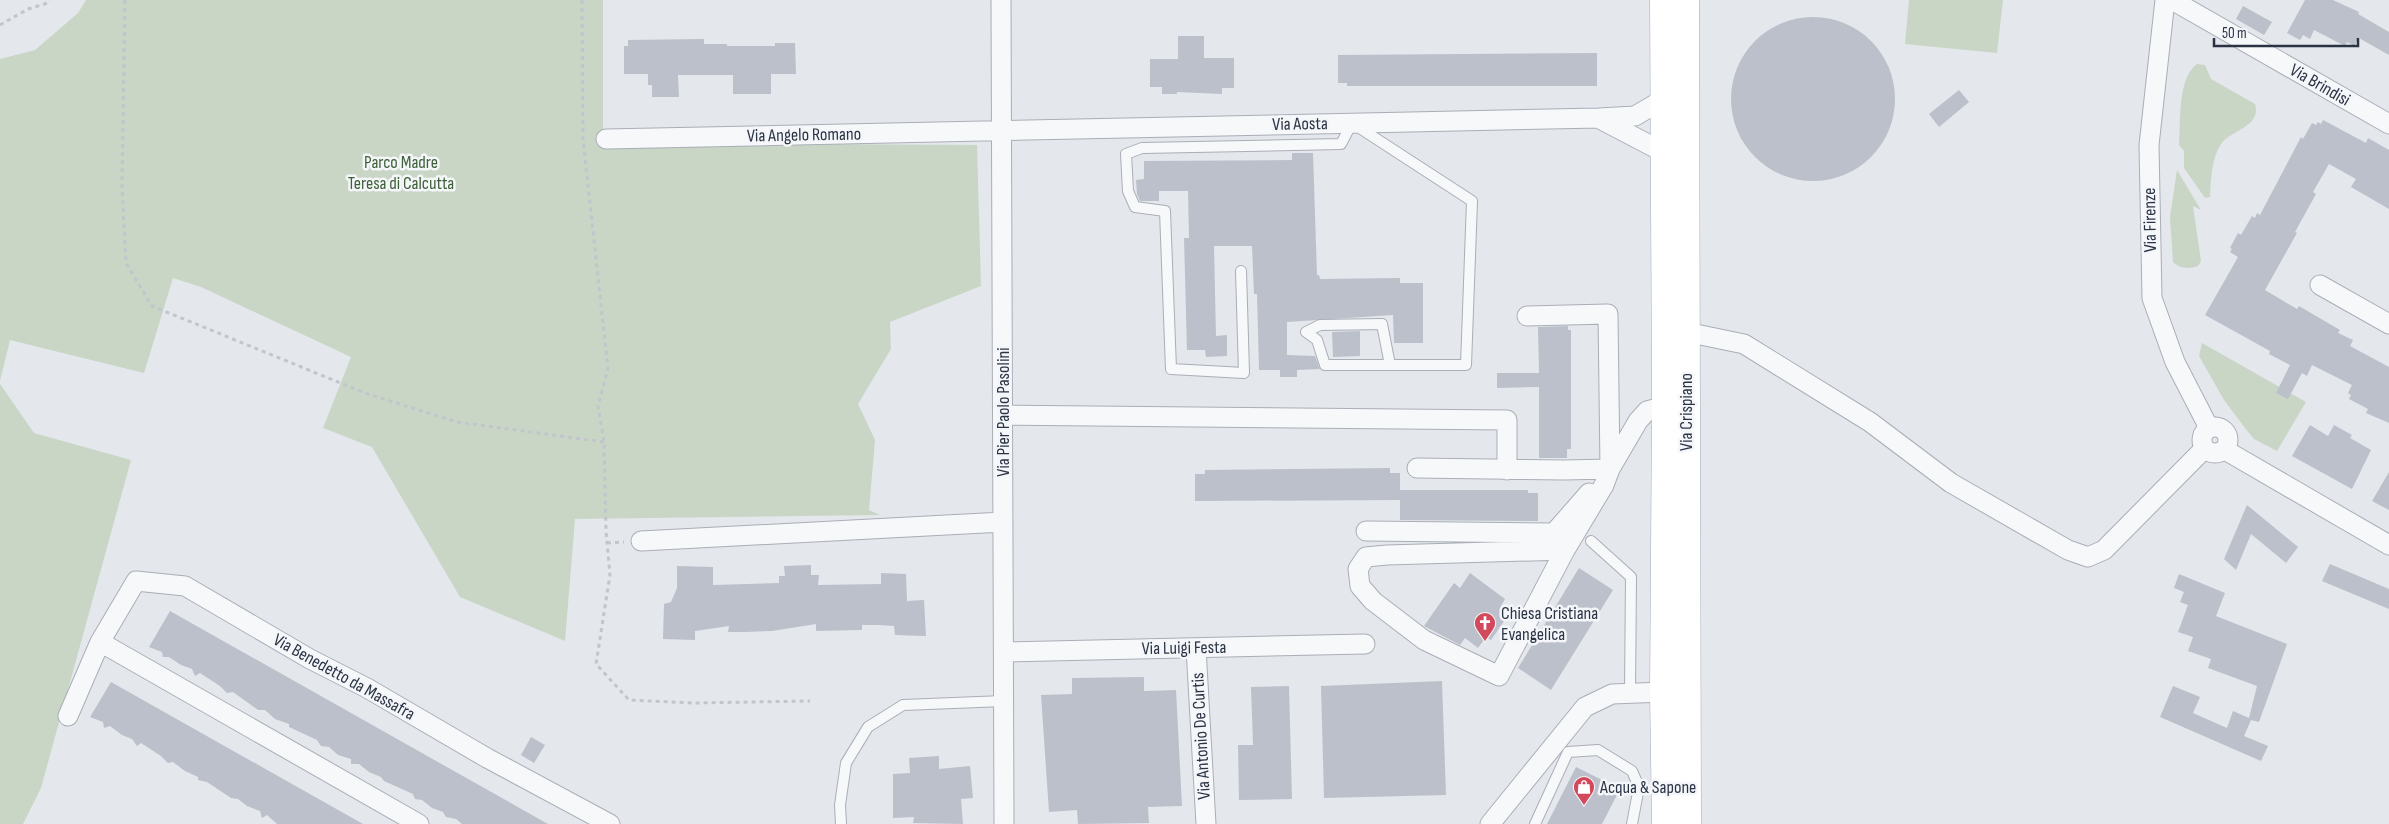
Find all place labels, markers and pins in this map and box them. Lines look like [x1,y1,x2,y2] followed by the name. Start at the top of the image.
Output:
[1501,603,1598,645] place label: Chiesa Cristiana Evangelica
[1473,611,1497,642] church icon: Chiesa Cristiana Evangelica
[1572,775,1596,806] shop icon: Acqua & Sapone
[1599,777,1696,798] place label: Acqua & Sapone

